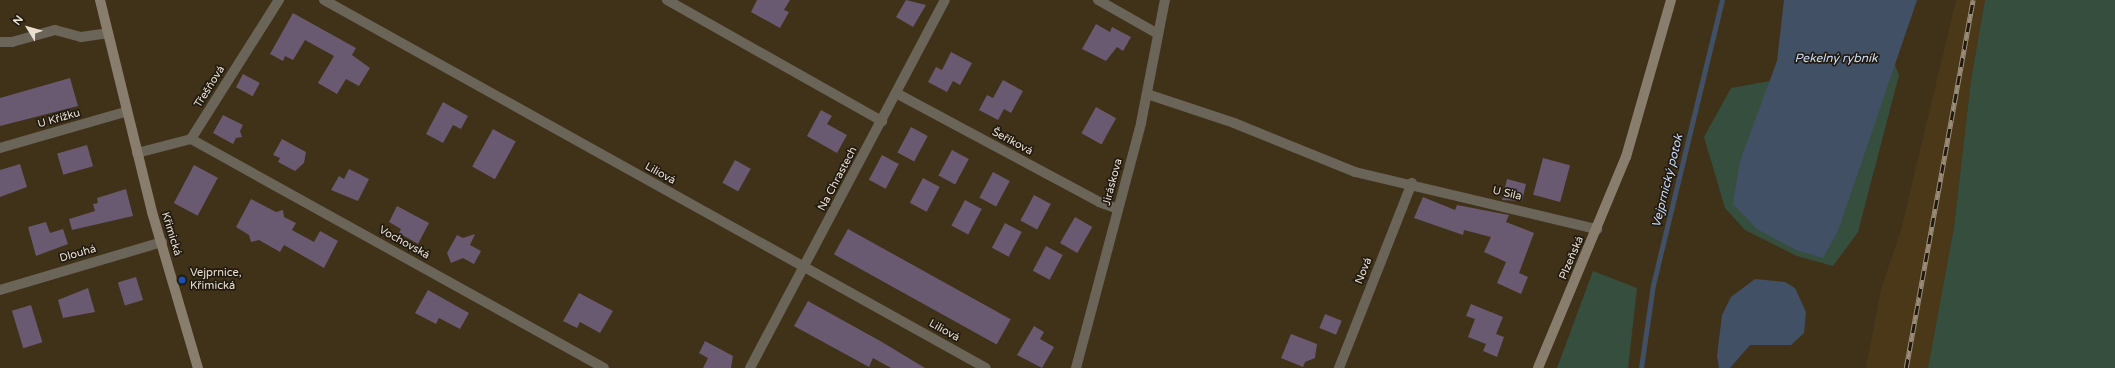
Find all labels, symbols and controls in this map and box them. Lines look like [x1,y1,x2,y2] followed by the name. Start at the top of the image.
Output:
[8,8,48,48] north arrow
[10,13,26,28] text: N
[1794,52,1878,66] water label: Pekelný rybník
[192,64,228,110] street label: Třešňová
[36,107,82,131] street label: U Křížku
[989,126,1035,158] street label: Šeříková
[1649,133,1687,229] water label: Vejprnický potok
[816,145,860,213] street label: Na Chrastech
[1100,157,1126,207] street label: Jiráskova
[642,160,678,188] street label: Liliová
[1491,184,1523,204] street label: U Sila
[158,211,184,257] street label: Křimická
[376,224,432,262] street label: Vochovská
[1557,234,1587,282] street label: Plzeňská
[58,243,98,265] street label: Dlouhá
[1353,256,1375,286] street label: Nová
[190,267,242,293] place label: Vejprnice, Křimická
[177,275,187,285] marker: Vejprnice, Křimická
[926,317,962,345] street label: Liliová

